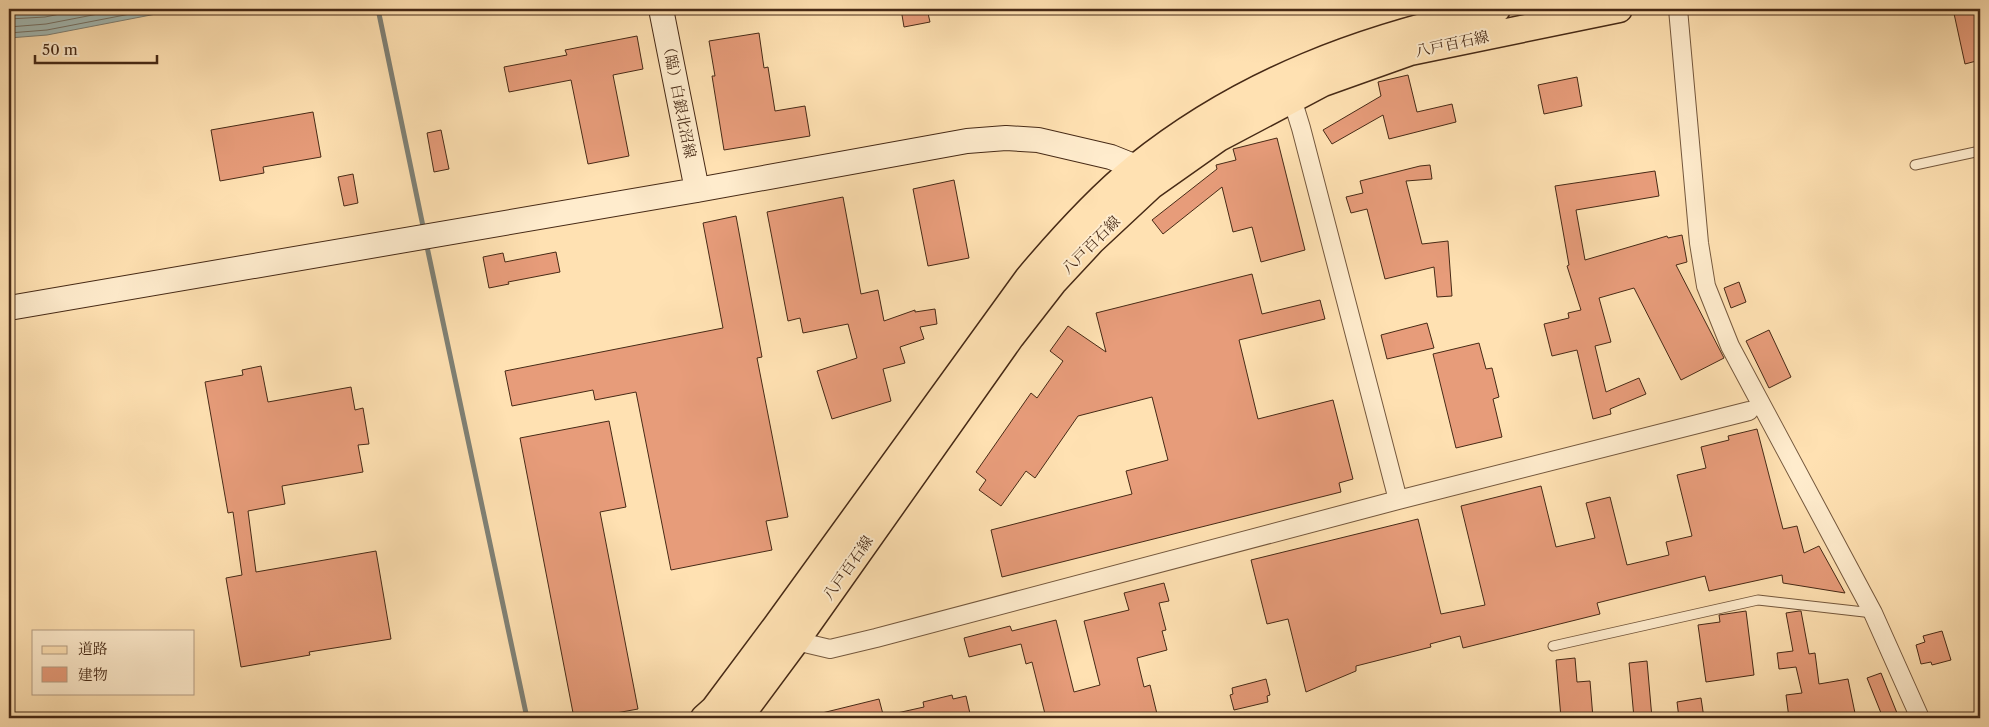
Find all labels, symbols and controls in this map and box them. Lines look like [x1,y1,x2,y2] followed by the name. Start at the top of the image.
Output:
[1413,26,1491,61] street label: 八戸百石線
[35,32,158,64] scale bar
[659,38,700,160] street label: （臨）白銀北沼線
[42,40,78,59] text: 50 m
[1057,211,1124,278] street label: 八戸百石線
[818,532,877,604] street label: 八戸百石線
[32,630,195,694] legend
[78,639,108,658] text: 道路
[78,665,108,684] text: 建物

